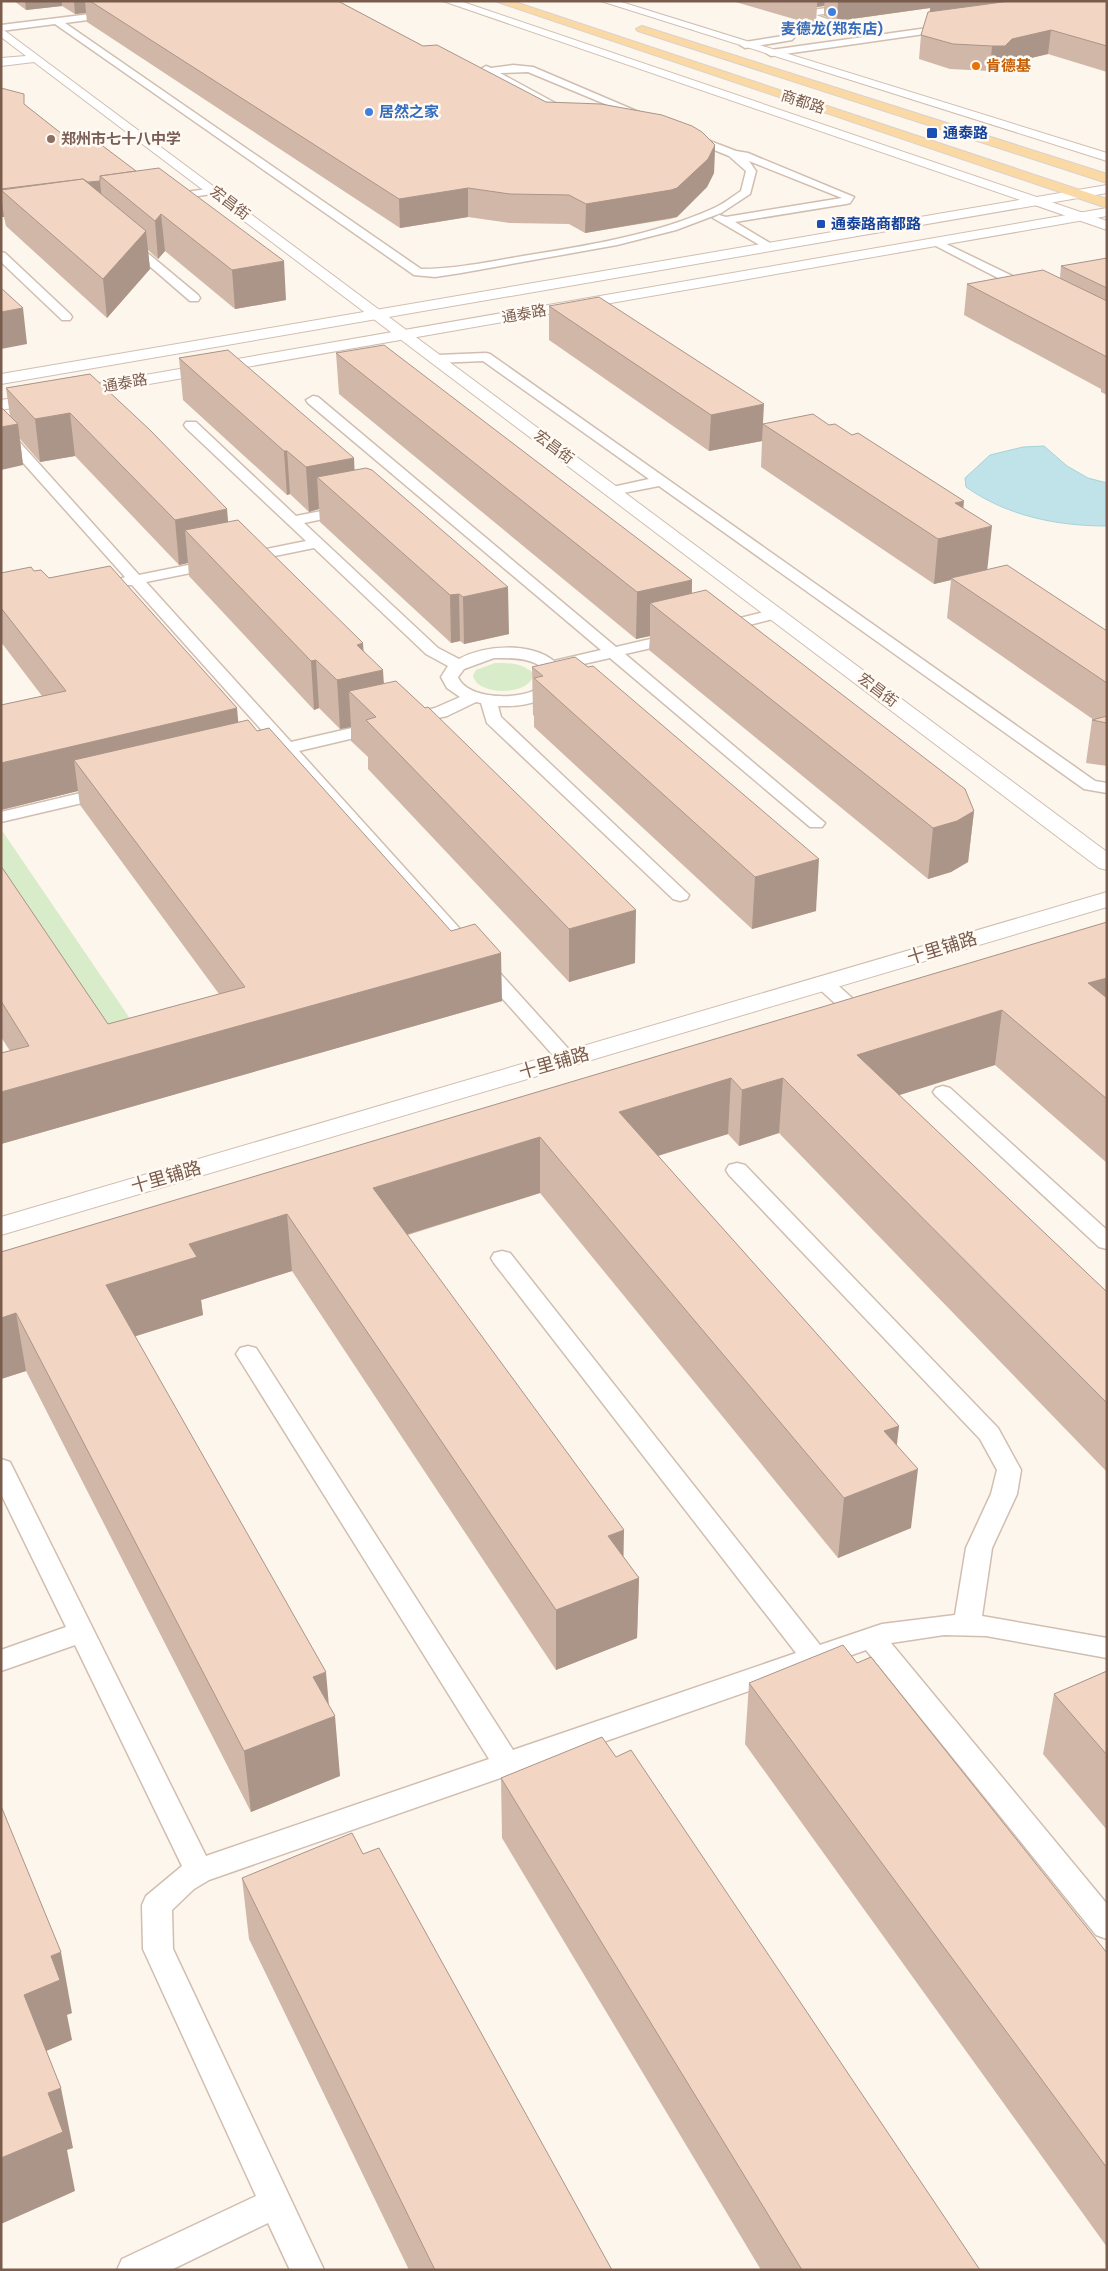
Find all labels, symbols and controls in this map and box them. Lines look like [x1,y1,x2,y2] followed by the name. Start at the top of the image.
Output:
[826,6,838,18] marker: 麦德龙(郑东店)
[781,19,883,39] place label: 麦德龙(郑东店)
[986,56,1031,76] place label: 肯德基
[970,60,982,72] marker: 肯德基
[779,86,827,118] street label: 商都路
[379,102,439,122] place label: 居然之家
[363,106,375,118] marker: 居然之家
[943,123,988,143] place label: 通泰路
[925,126,939,140] marker: 通泰路
[61,129,181,149] place label: 郑州市七十八中学
[45,133,57,145] marker: 郑州市七十八中学
[206,181,254,225] street label: 宏昌街
[831,214,921,234] place label: 通泰路商都路
[815,218,827,230] marker: 通泰路商都路
[500,300,548,328] street label: 通泰路
[101,369,149,397] street label: 通泰路
[530,425,578,469] street label: 宏昌街
[854,668,902,712] street label: 宏昌街
[904,926,980,970] street label: 十里铺路
[516,1042,592,1084] street label: 十里铺路
[128,1156,204,1198] street label: 十里铺路

